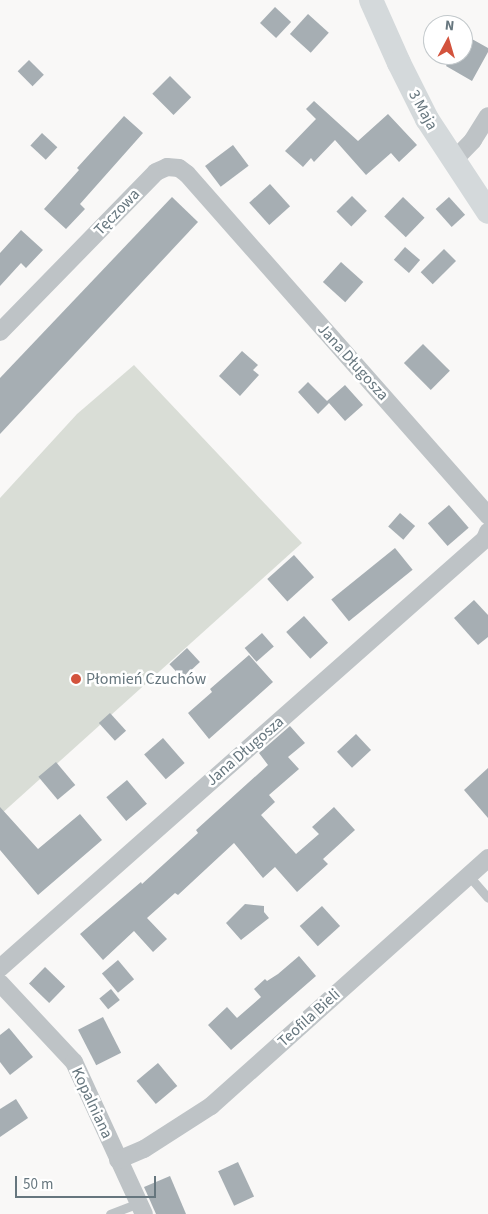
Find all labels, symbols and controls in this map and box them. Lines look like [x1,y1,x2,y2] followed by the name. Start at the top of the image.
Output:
[423,15,473,65] north arrow
[444,16,455,37] text: N
[404,87,442,133] street label: 3 Maja
[90,185,144,239] street label: Tęczowa
[313,320,393,404] street label: Jana Długosza
[86,669,206,689] place label: Płomień Czuchów
[70,673,82,685] marker: Płomień Czuchów
[202,712,288,790] street label: Jana Długosza
[274,985,344,1051] street label: Teofila Bieli
[67,1064,117,1142] street label: Kopalniana
[18,1166,159,1198] scale bar
[23,1174,53,1195] text: 50 m

